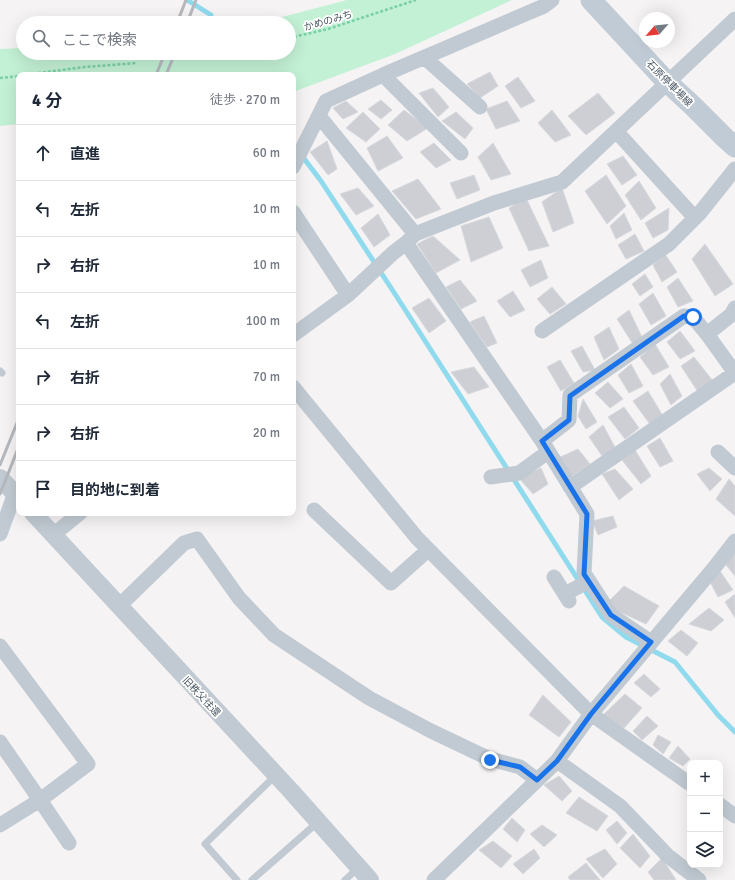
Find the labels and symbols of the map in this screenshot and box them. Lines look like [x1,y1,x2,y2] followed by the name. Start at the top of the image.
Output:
[303,8,354,34] street label: かめのみち
[639,12,675,48] north arrow
[644,58,695,109] street label: 石原停車場線
[684,308,702,326] route start
[180,674,223,719] street label: 旧秩父往還
[481,751,499,769] route end

